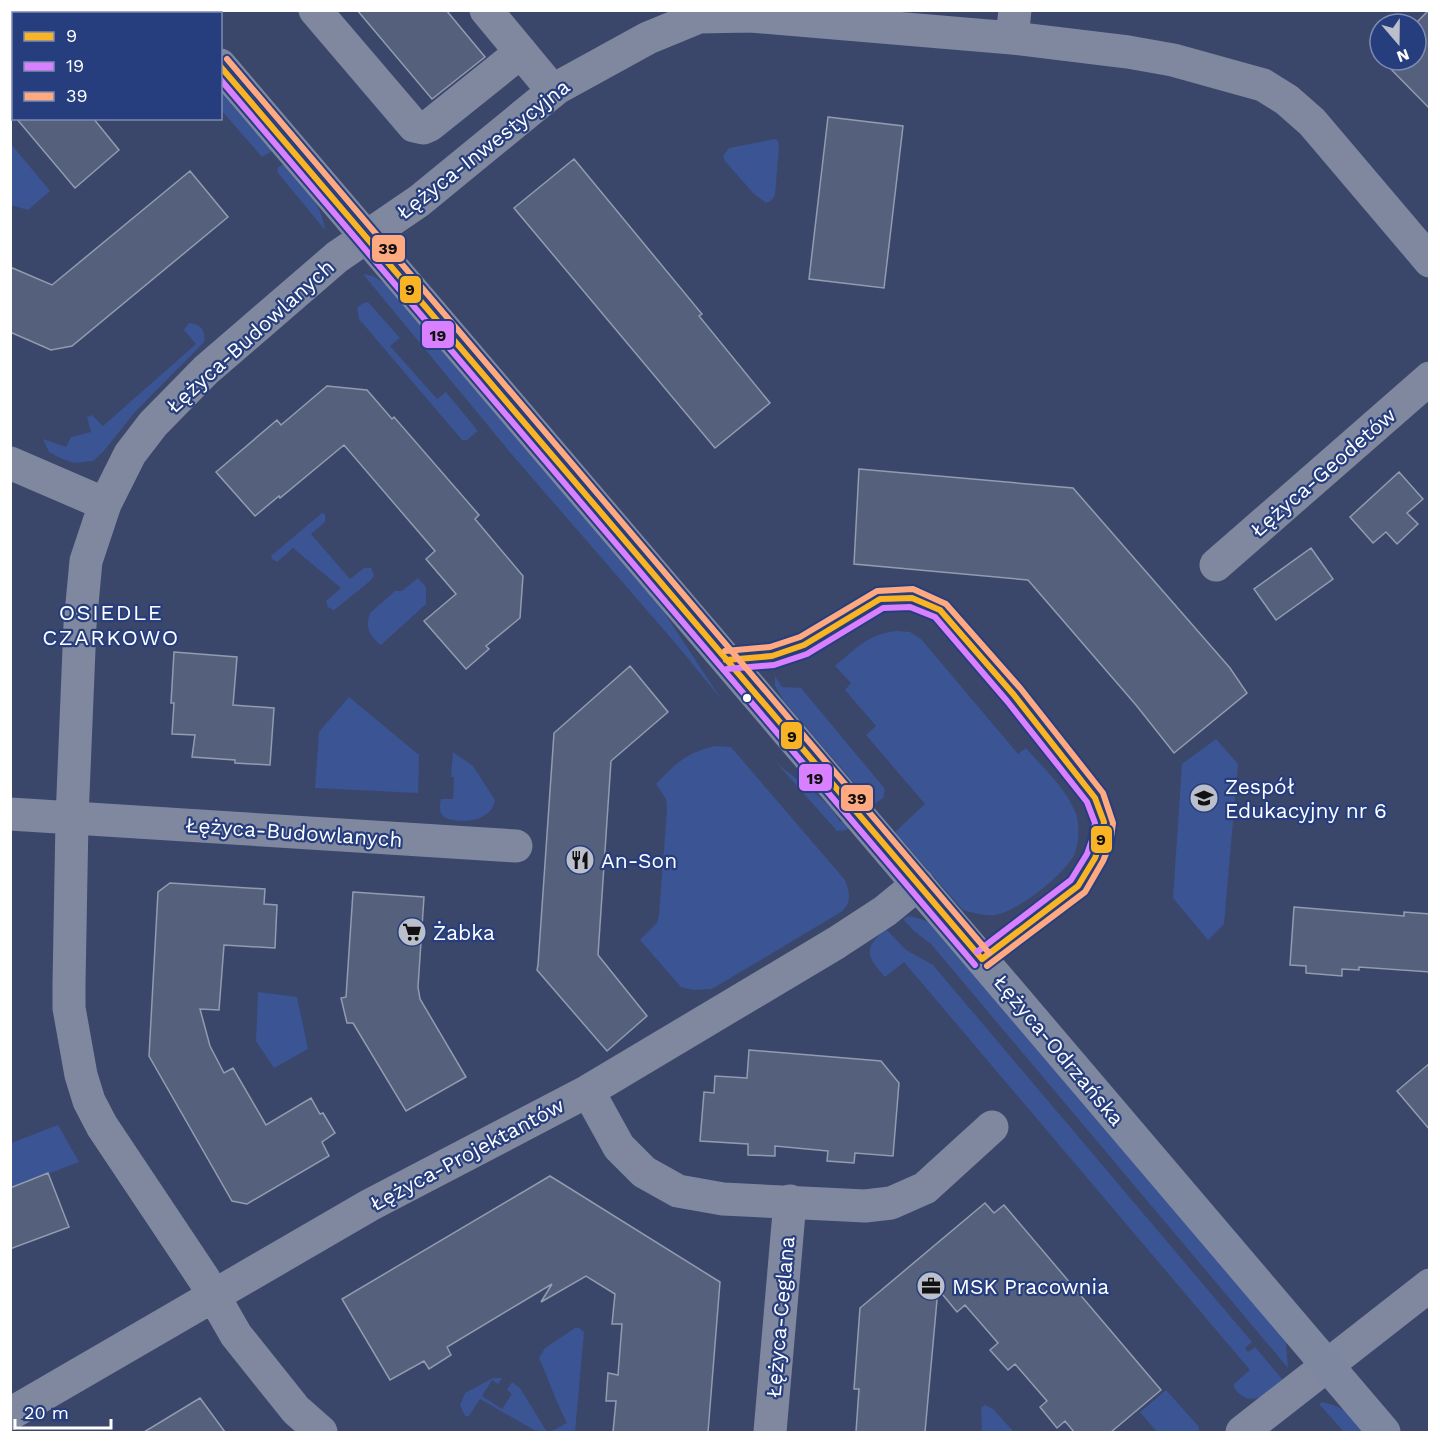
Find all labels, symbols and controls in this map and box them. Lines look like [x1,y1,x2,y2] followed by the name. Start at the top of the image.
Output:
[12,12,222,120] legend
[1368,12,1428,72] north arrow
[66,25,77,46] text: 9
[1394,45,1412,67] text: N
[66,55,84,76] text: 19
[392,74,575,224] street label: Łężyca-Inwestycyjna
[66,85,88,106] text: 39
[371,234,406,263] line badge: 39
[378,239,398,258] text: 39
[161,254,339,418] street label: Łężyca-Budowlanych
[399,275,422,304] line badge: 9
[405,280,415,299] text: 9
[421,320,455,349] line badge: 19
[430,326,447,345] text: 19
[1245,402,1401,542] street label: Łężyca-Geodetów
[42,600,180,650] district label: OSIEDLE CZARKOWO
[741,692,753,704] unlabelled marker
[780,721,803,750] line badge: 9
[787,727,797,746] text: 9
[798,763,833,792] line badge: 19
[807,769,824,788] text: 19
[1225,774,1387,823] place label: Zespół Edukacyjny nr 6
[1188,782,1220,814] school or university icon: Zespół Edukacyjny nr 6
[840,784,874,812] line badge: 39
[847,789,867,808] text: 39
[185,812,403,852] street label: Łężyca-Budowlanych
[1090,825,1113,854] line badge: 9
[1096,830,1106,849] text: 9
[564,844,596,876] restaurant icon: An-Son
[601,848,677,873] place label: An-Son
[396,916,428,948] supermarket icon: Żabka
[433,920,495,945] place label: Żabka
[989,969,1129,1131] street label: Łężyca-Odrzańska
[366,1092,568,1216] street label: Łężyca-Projektantów
[760,1235,800,1399] street label: Łężyca-Ceglana
[915,1270,947,1302] office icon: MSK Pracownia
[952,1274,1109,1299] place label: MSK Pracownia
[15,1392,111,1430] scale bar
[24,1402,69,1423] text: 20 m

